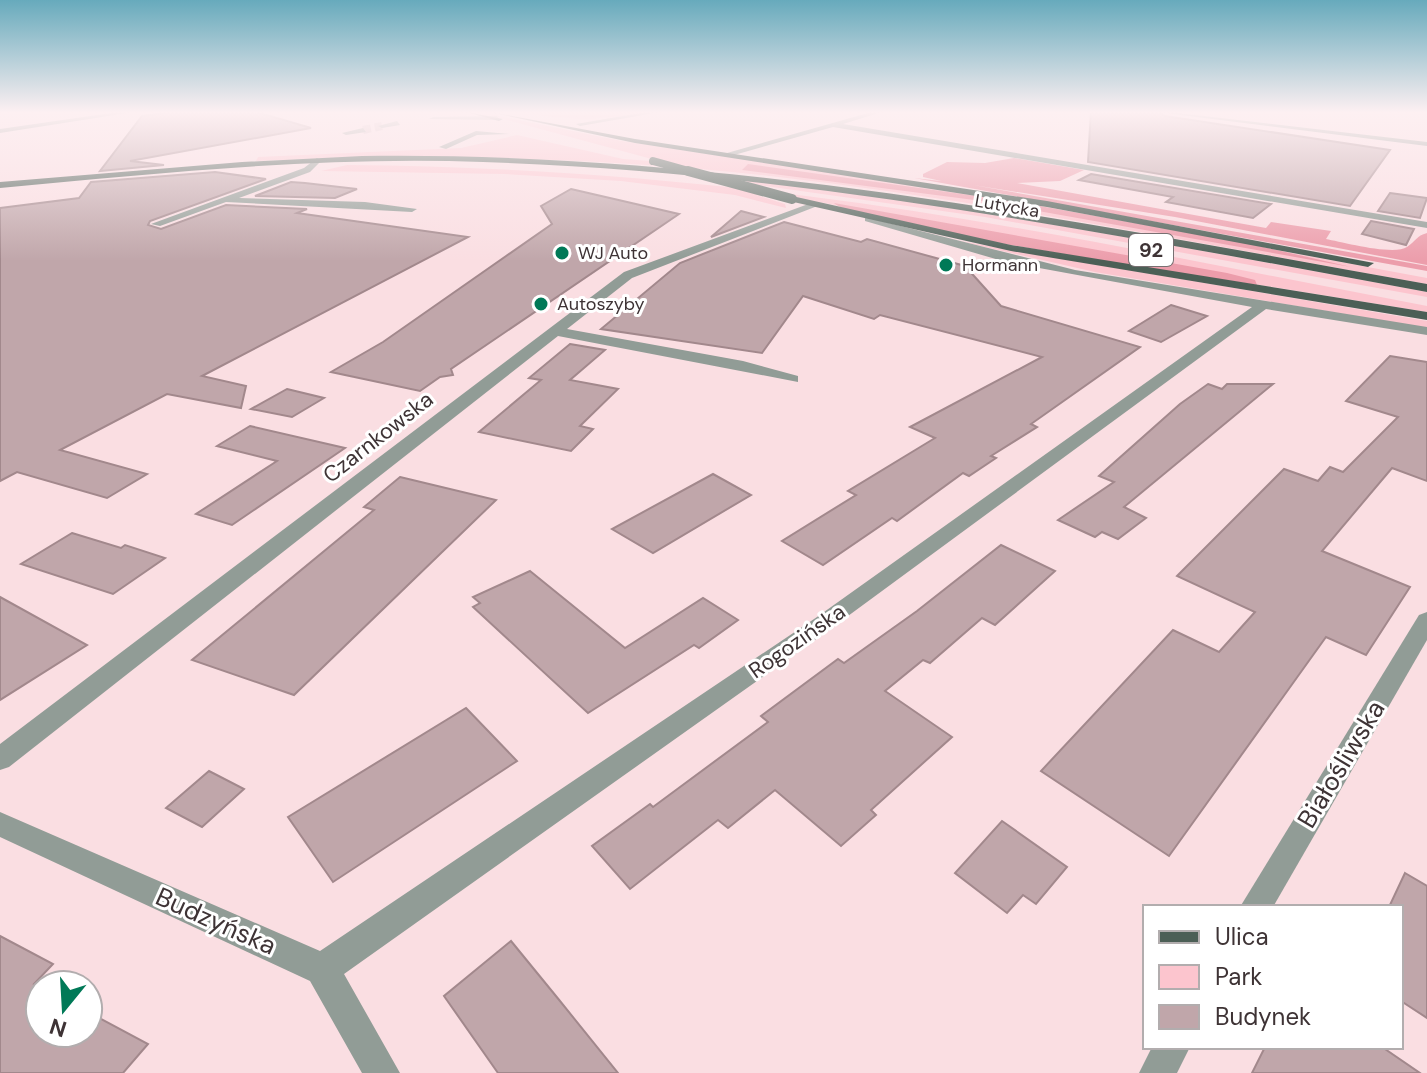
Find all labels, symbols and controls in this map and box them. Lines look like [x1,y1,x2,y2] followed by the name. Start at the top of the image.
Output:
[973,189,1041,223] street label: Lutycka
[1129,234,1173,266] road number: 92
[578,241,648,265] place label: WJ Auto
[553,244,571,262] marker: WJ Auto
[962,253,1038,277] place label: Hormann
[937,256,955,274] marker: Hormann
[557,292,644,316] place label: Autoszyby
[532,295,550,313] marker: Autoszyby
[317,385,439,489] street label: Czarnkowska
[743,597,851,685] street label: Rogozińska
[1290,694,1392,834] street label: Białośliwska
[150,879,282,963] street label: Budzyńska
[1143,905,1403,1049] legend
[1215,921,1269,952] text: Ulica
[1215,961,1262,992] text: Park
[24,969,104,1049] north arrow
[1215,1001,1311,1032] text: Budynek
[46,1011,70,1044] text: N

